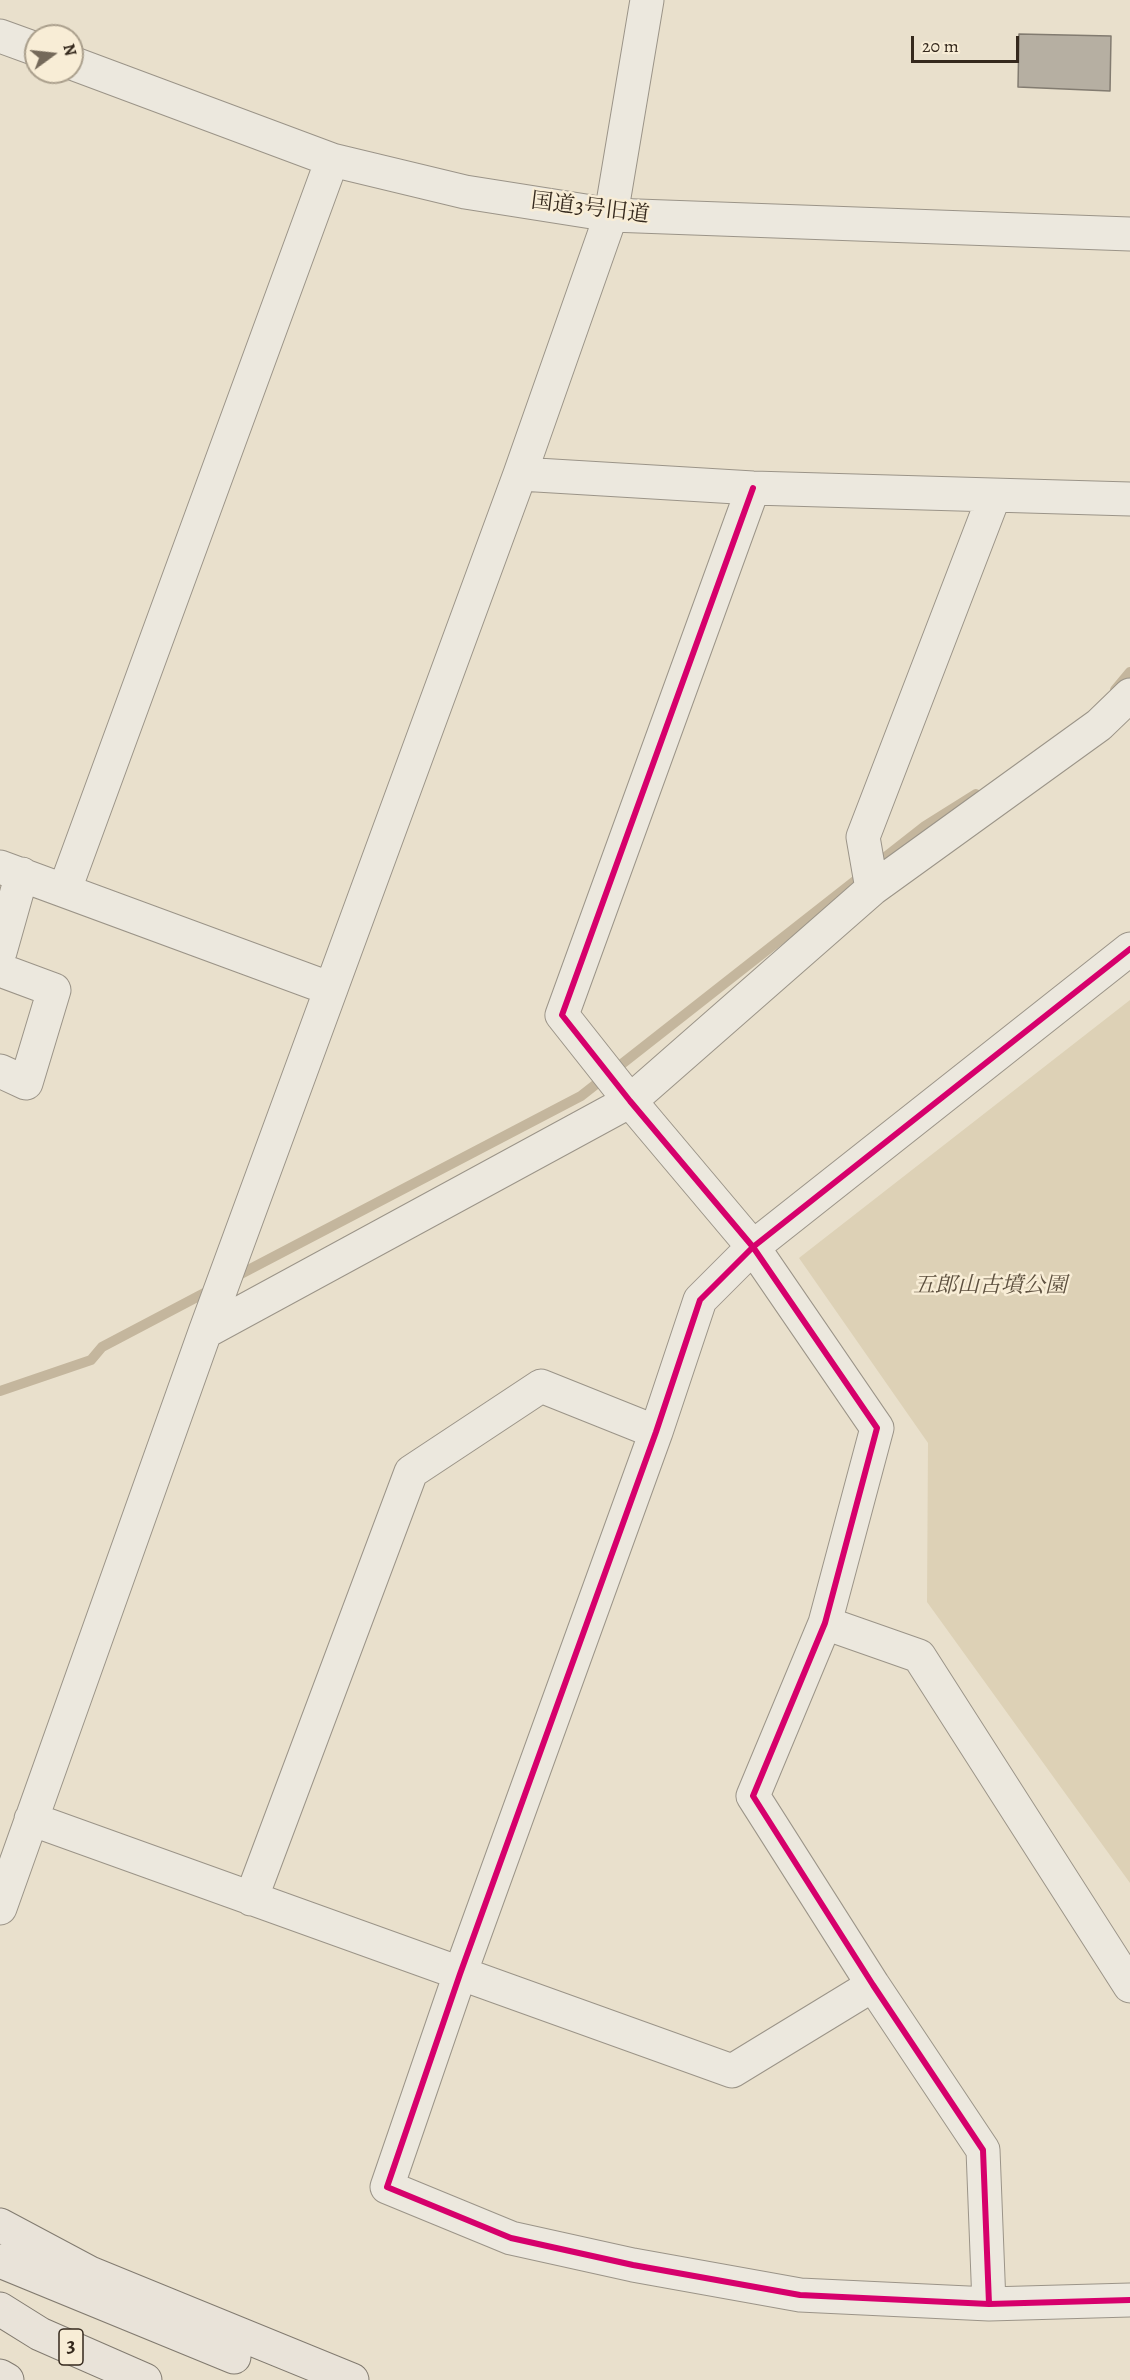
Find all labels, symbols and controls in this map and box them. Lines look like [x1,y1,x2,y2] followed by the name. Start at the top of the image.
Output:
[24,24,84,84] north arrow
[914,24,1022,62] scale bar
[922,34,959,58] text: 20 m
[57,41,82,58] text: N
[529,189,651,229] street label: 国道3号旧道
[913,1274,1067,1300] park label: 五郎山古墳公園
[59,2329,83,2365] road number: 3

